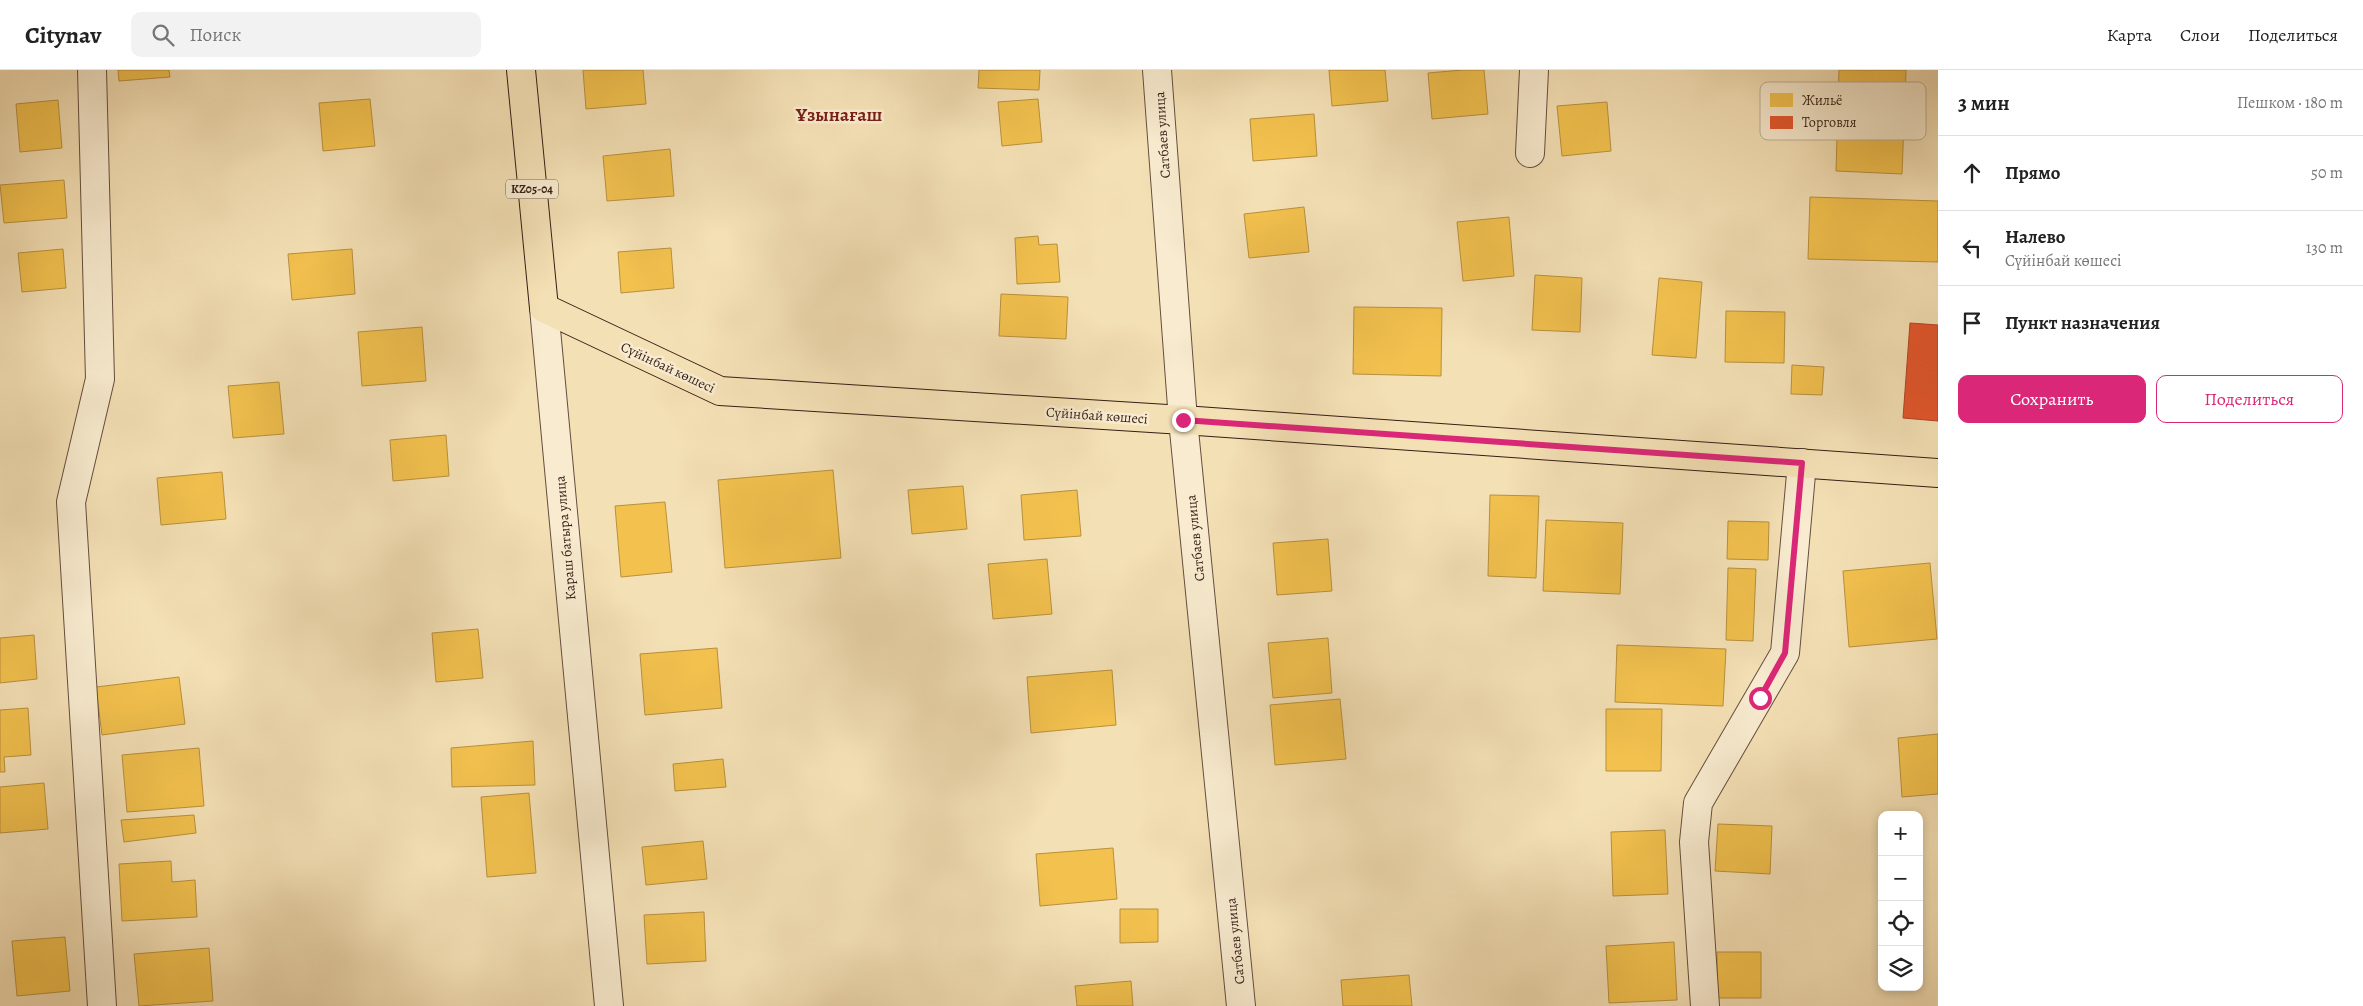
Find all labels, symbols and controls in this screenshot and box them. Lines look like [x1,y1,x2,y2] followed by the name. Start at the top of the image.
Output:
[131,12,481,57] search box
[25,19,101,51] text: Citynav
[149,21,177,49] icon: search
[189,22,241,48] text: Поиск
[2107,23,2152,47] text: Карта
[2180,23,2220,47] text: Слои
[2248,23,2338,47] text: Поделиться
[1760,82,1926,140] legend
[1958,89,2010,117] text: 3 мин
[1150,90,1175,179] street label: Сатбаев улица
[1802,91,1842,110] text: Жильё
[2237,92,2343,114] text: Пешком · 180 m
[795,102,882,128] district label: Ұзынағаш
[1802,113,1857,132] text: Торговля
[1958,159,1986,187] icon: ahead
[2005,160,2060,186] text: Прямо
[2311,162,2343,184] text: 50 m
[506,180,558,198] road number: KZ05-04
[2005,224,2065,250] text: Налево
[1958,234,1986,262] icon: left
[2306,237,2343,259] text: 130 m
[2005,250,2122,272] text: Сүйінбай көшесі
[1958,309,1986,337] icon: arrive
[2005,310,2160,336] text: Пункт назначения
[618,337,718,398] street label: Сүйінбай көшесі
[1958,375,2146,423] button: Сохранить
[2156,375,2343,423] button: Поделиться
[1045,402,1149,429] street label: Сүйінбай көшесі
[1172,409,1195,432] route end
[551,474,580,601] street label: Караш батыра улица
[1181,493,1209,582] street label: Сатбаев улица
[1749,687,1772,710] route start
[1878,811,1923,991] map controls
[1878,811,1923,856] button: +
[1878,856,1923,901] button: −
[1221,896,1249,985] street label: Сатбаев улица
[1878,901,1923,946] button: locate
[1878,946,1923,991] button: layers

